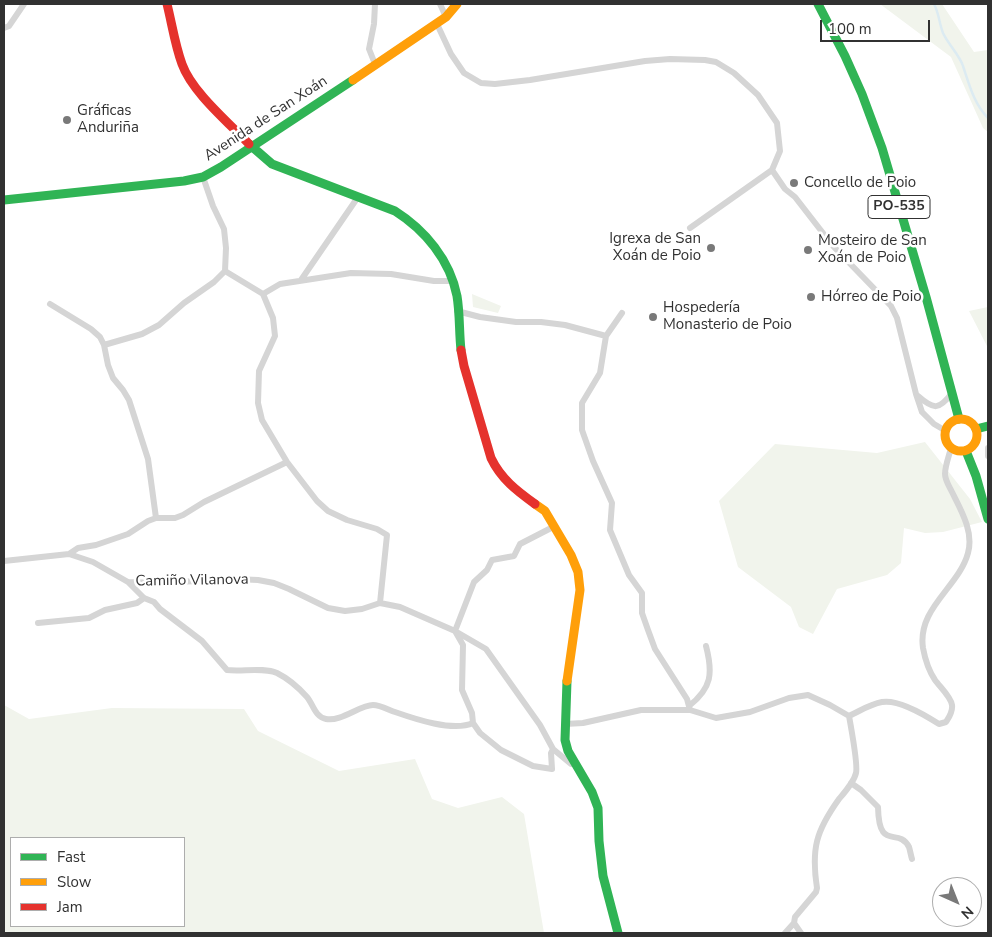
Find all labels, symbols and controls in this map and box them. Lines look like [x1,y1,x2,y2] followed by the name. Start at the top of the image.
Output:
[822,10,932,42] scale bar
[828,19,872,39] text: 100 m
[201,72,331,166] street label: Avenida de San Xoán
[77,102,139,137] place label: Gráficas Anduriña
[61,114,73,126] marker: Gráficas Anduriña
[804,174,916,192] place label: Concello de Poio
[788,177,800,189] marker: Concello de Poio
[868,196,930,218] road number: PO-535
[609,230,701,265] place label: Igrexa de San Xoán de Poio
[818,232,927,267] place label: Mosteiro de San Xoán de Poio
[705,242,717,254] marker: Igrexa de San Xoán de Poio
[802,244,814,256] marker: Mosteiro de San Xoán de Poio
[821,288,921,306] place label: Hórreo de Poio
[805,291,817,303] marker: Hórreo de Poio
[663,299,792,334] place label: Hospedería Monasterio de Poio
[647,311,659,323] marker: Hospedería Monasterio de Poio
[135,571,249,591] street label: Camiño Vilanova
[10,837,185,927] legend
[57,847,85,867] text: Fast
[57,872,91,892] text: Slow
[932,877,982,927] north arrow
[57,897,83,917] text: Jam
[957,902,977,923] text: N

